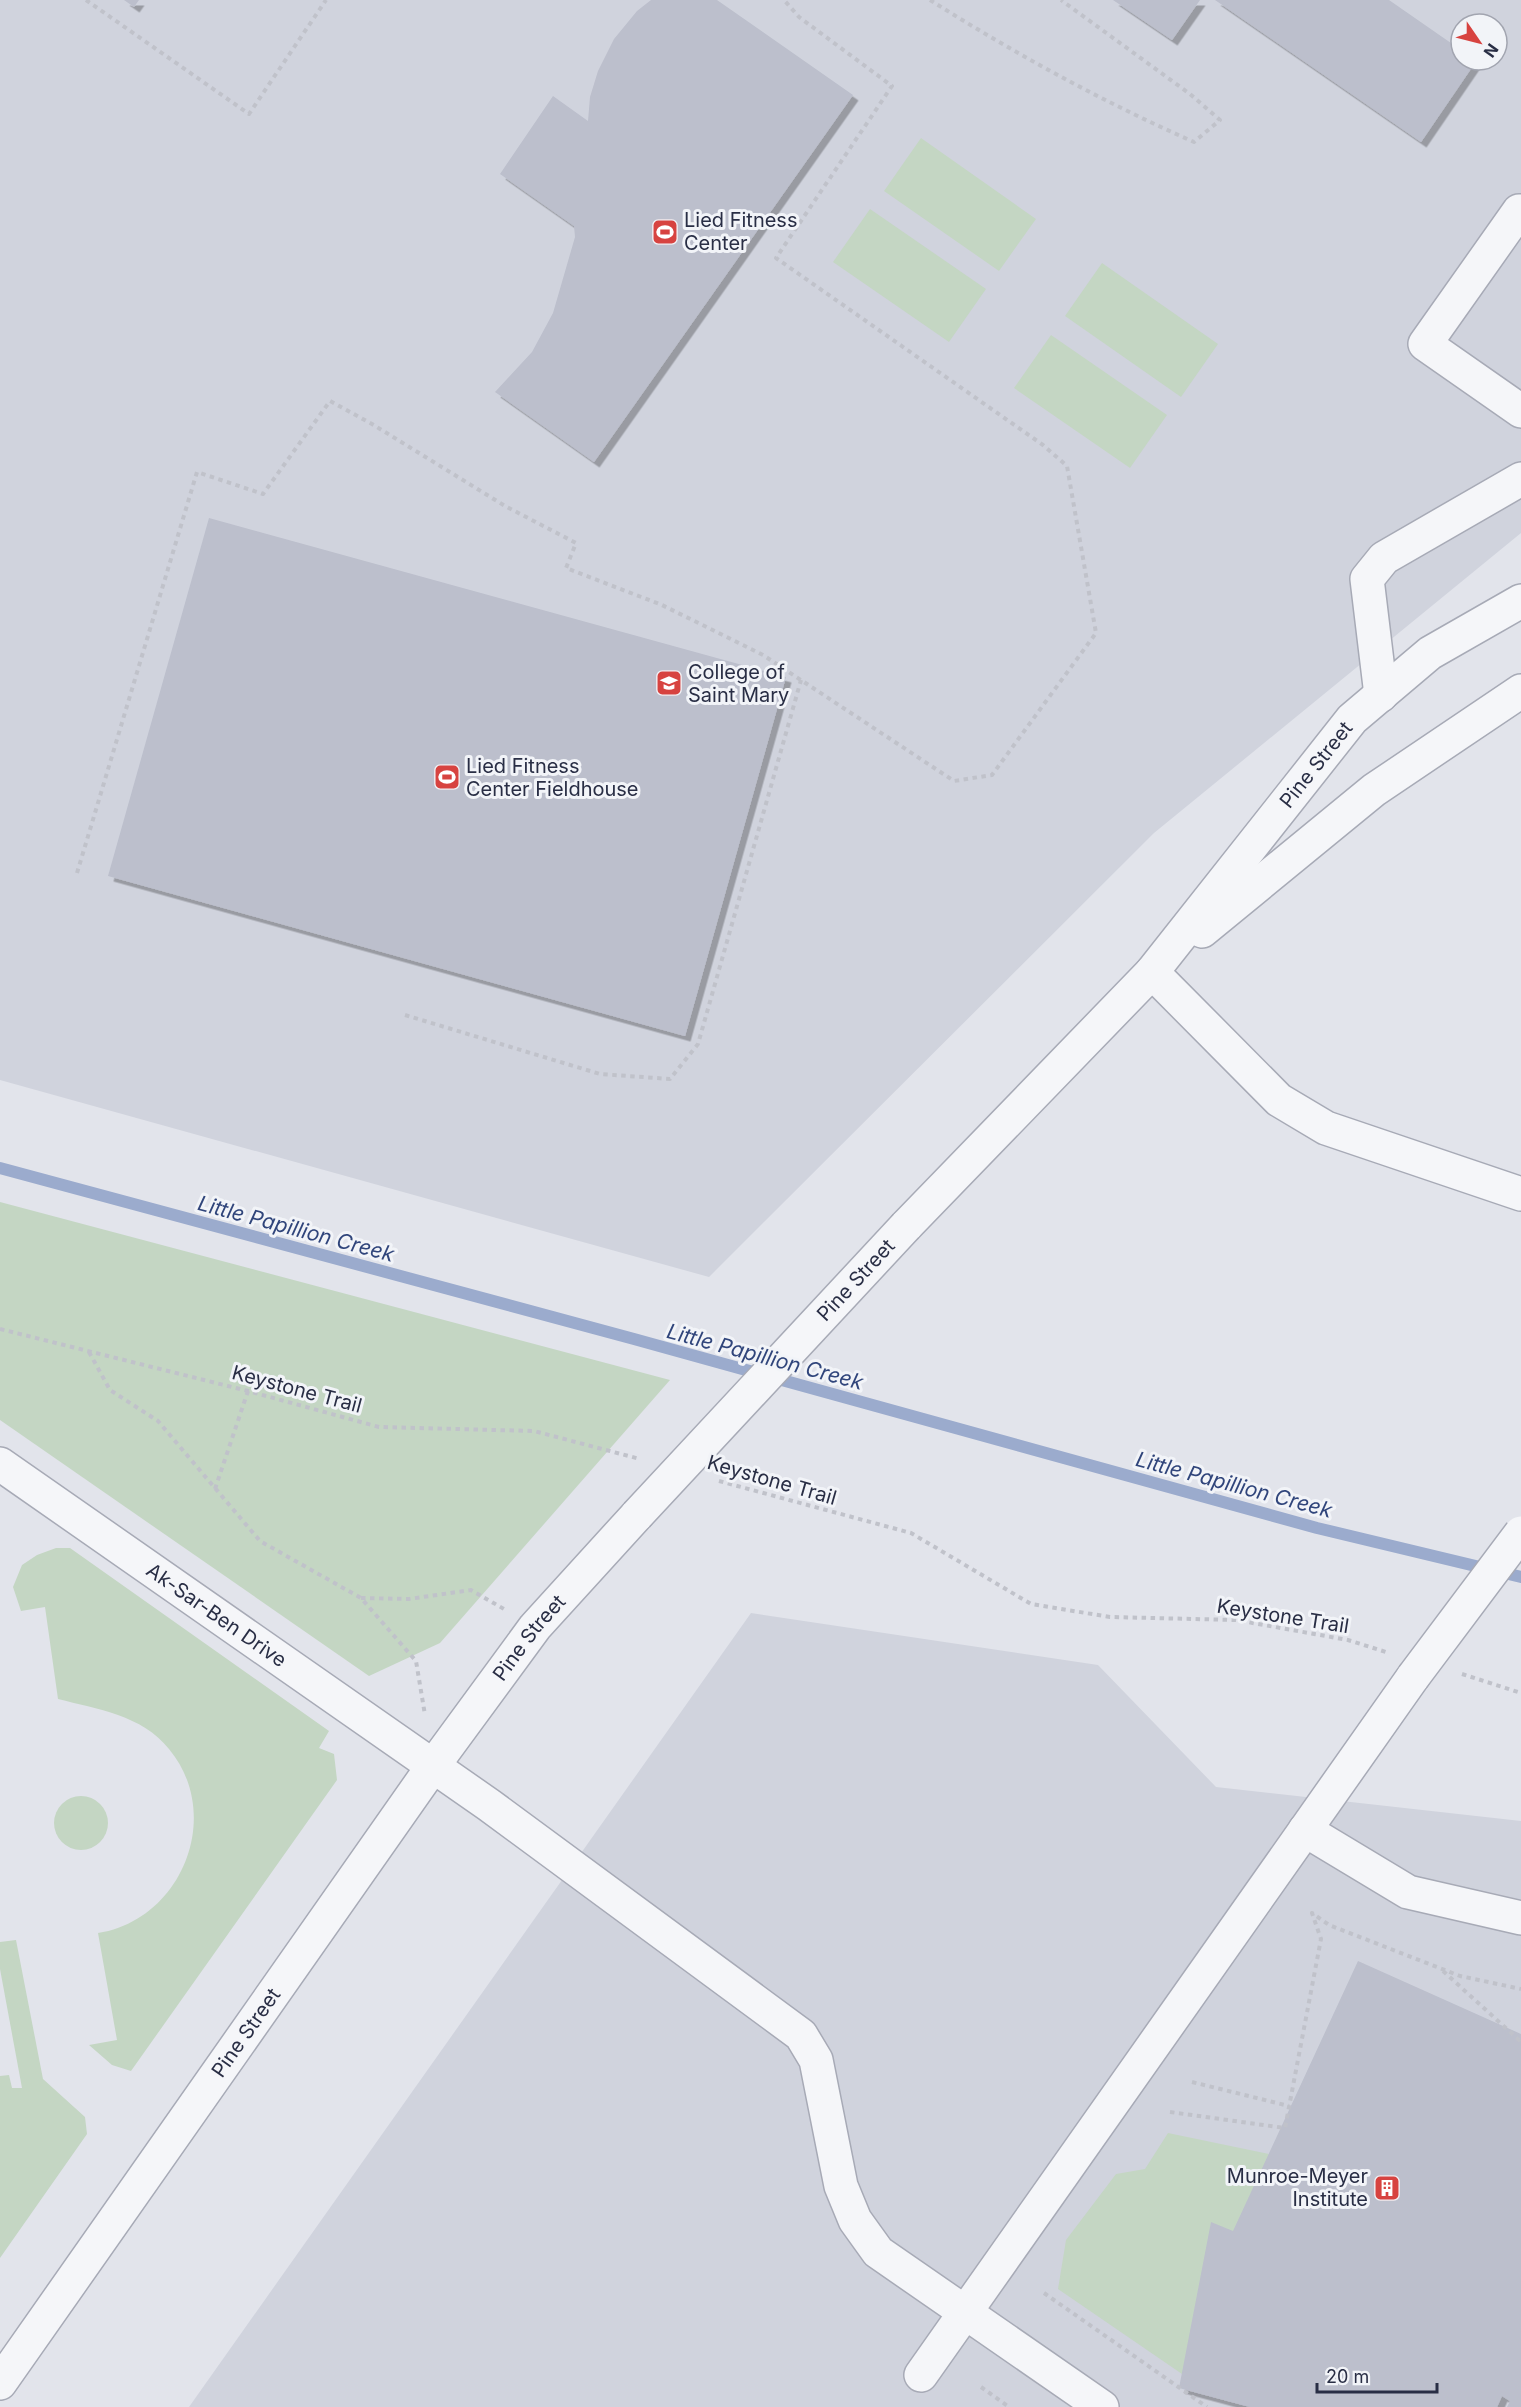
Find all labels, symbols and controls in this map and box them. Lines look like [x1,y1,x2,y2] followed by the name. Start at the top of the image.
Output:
[1449,12,1509,72] north arrow
[1480,40,1503,61] text: N
[684,208,797,255] place label: Lied Fitness Center
[650,217,680,247] sports icon: Lied Fitness Center
[688,660,789,707] place label: College of Saint Mary
[654,668,684,698] school or university icon: College of Saint Mary
[1275,716,1358,813] street label: Pine Street
[466,754,639,801] place label: Lied Fitness Center Fieldhouse
[432,762,462,792] sports icon: Lied Fitness Center Fieldhouse
[195,1190,398,1267] water label: Little Papillion Creek
[812,1234,900,1326] street label: Pine Street
[664,1318,867,1395] water label: Little Papillion Creek
[229,1360,365,1418] street label: Keystone Trail
[1133,1446,1336,1523] water label: Little Papillion Creek
[705,1450,839,1510] street label: Keystone Trail
[142,1558,291,1672] street label: Ak-Sar-Ben Drive
[488,1589,571,1686] street label: Pine Street
[1215,1594,1351,1638] street label: Keystone Trail
[206,1983,286,2082] street label: Pine Street
[1227,2164,1368,2211] place label: Munroe-Meyer Institute
[1372,2173,1402,2203] building icon: Munroe-Meyer Institute
[1317,2356,1437,2394] scale bar
[1326,2366,1369,2387] text: 20 m

